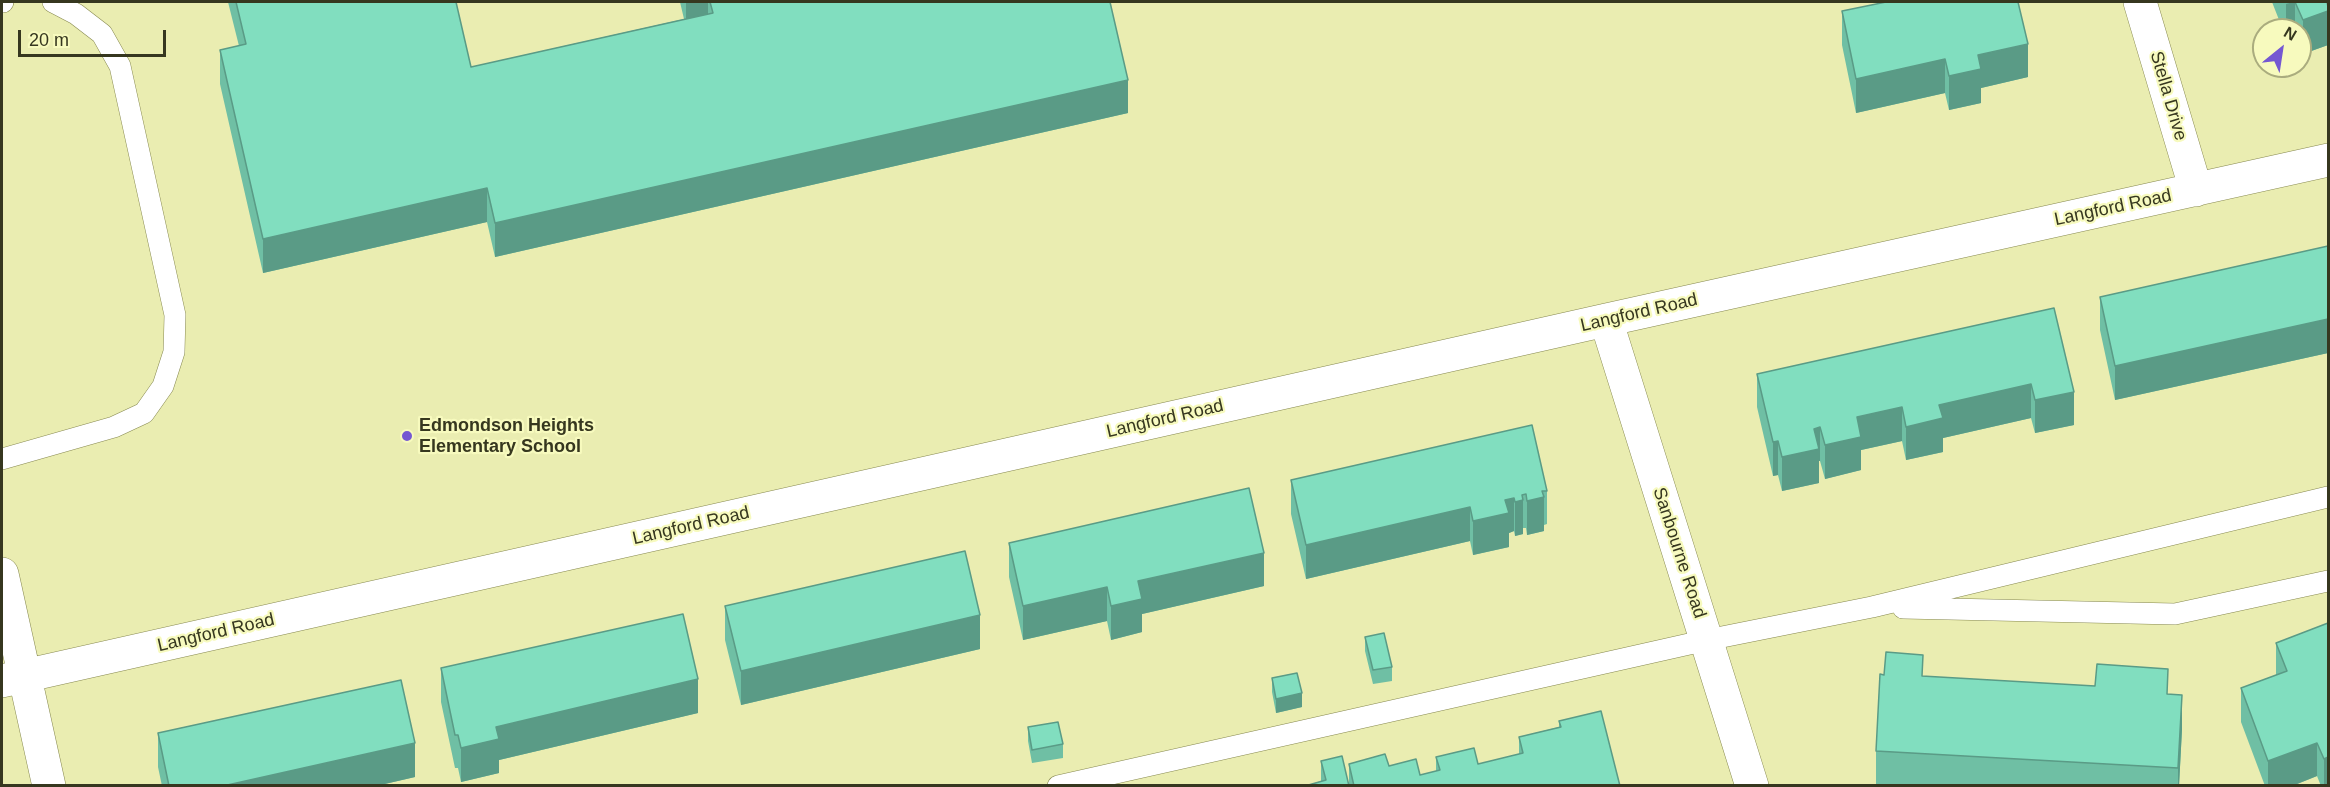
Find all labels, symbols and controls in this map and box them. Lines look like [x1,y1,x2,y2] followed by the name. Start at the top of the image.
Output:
[21,18,170,56] scale bar
[2252,18,2312,78] north arrow
[2281,23,2300,44] text: N
[29,30,69,50] text: 20 m
[2145,49,2191,143] street label: Stella Drive
[2053,185,2173,231] street label: Langford Road
[1579,289,1699,337] street label: Langford Road
[1105,395,1225,443] street label: Langford Road
[419,415,594,458] place label: Edmondson Heights Elementary School
[400,429,414,443] marker: Edmondson Heights Elementary School
[1648,485,1710,621] street label: Sanbourne Road
[631,502,751,550] street label: Langford Road
[156,609,276,657] street label: Langford Road

